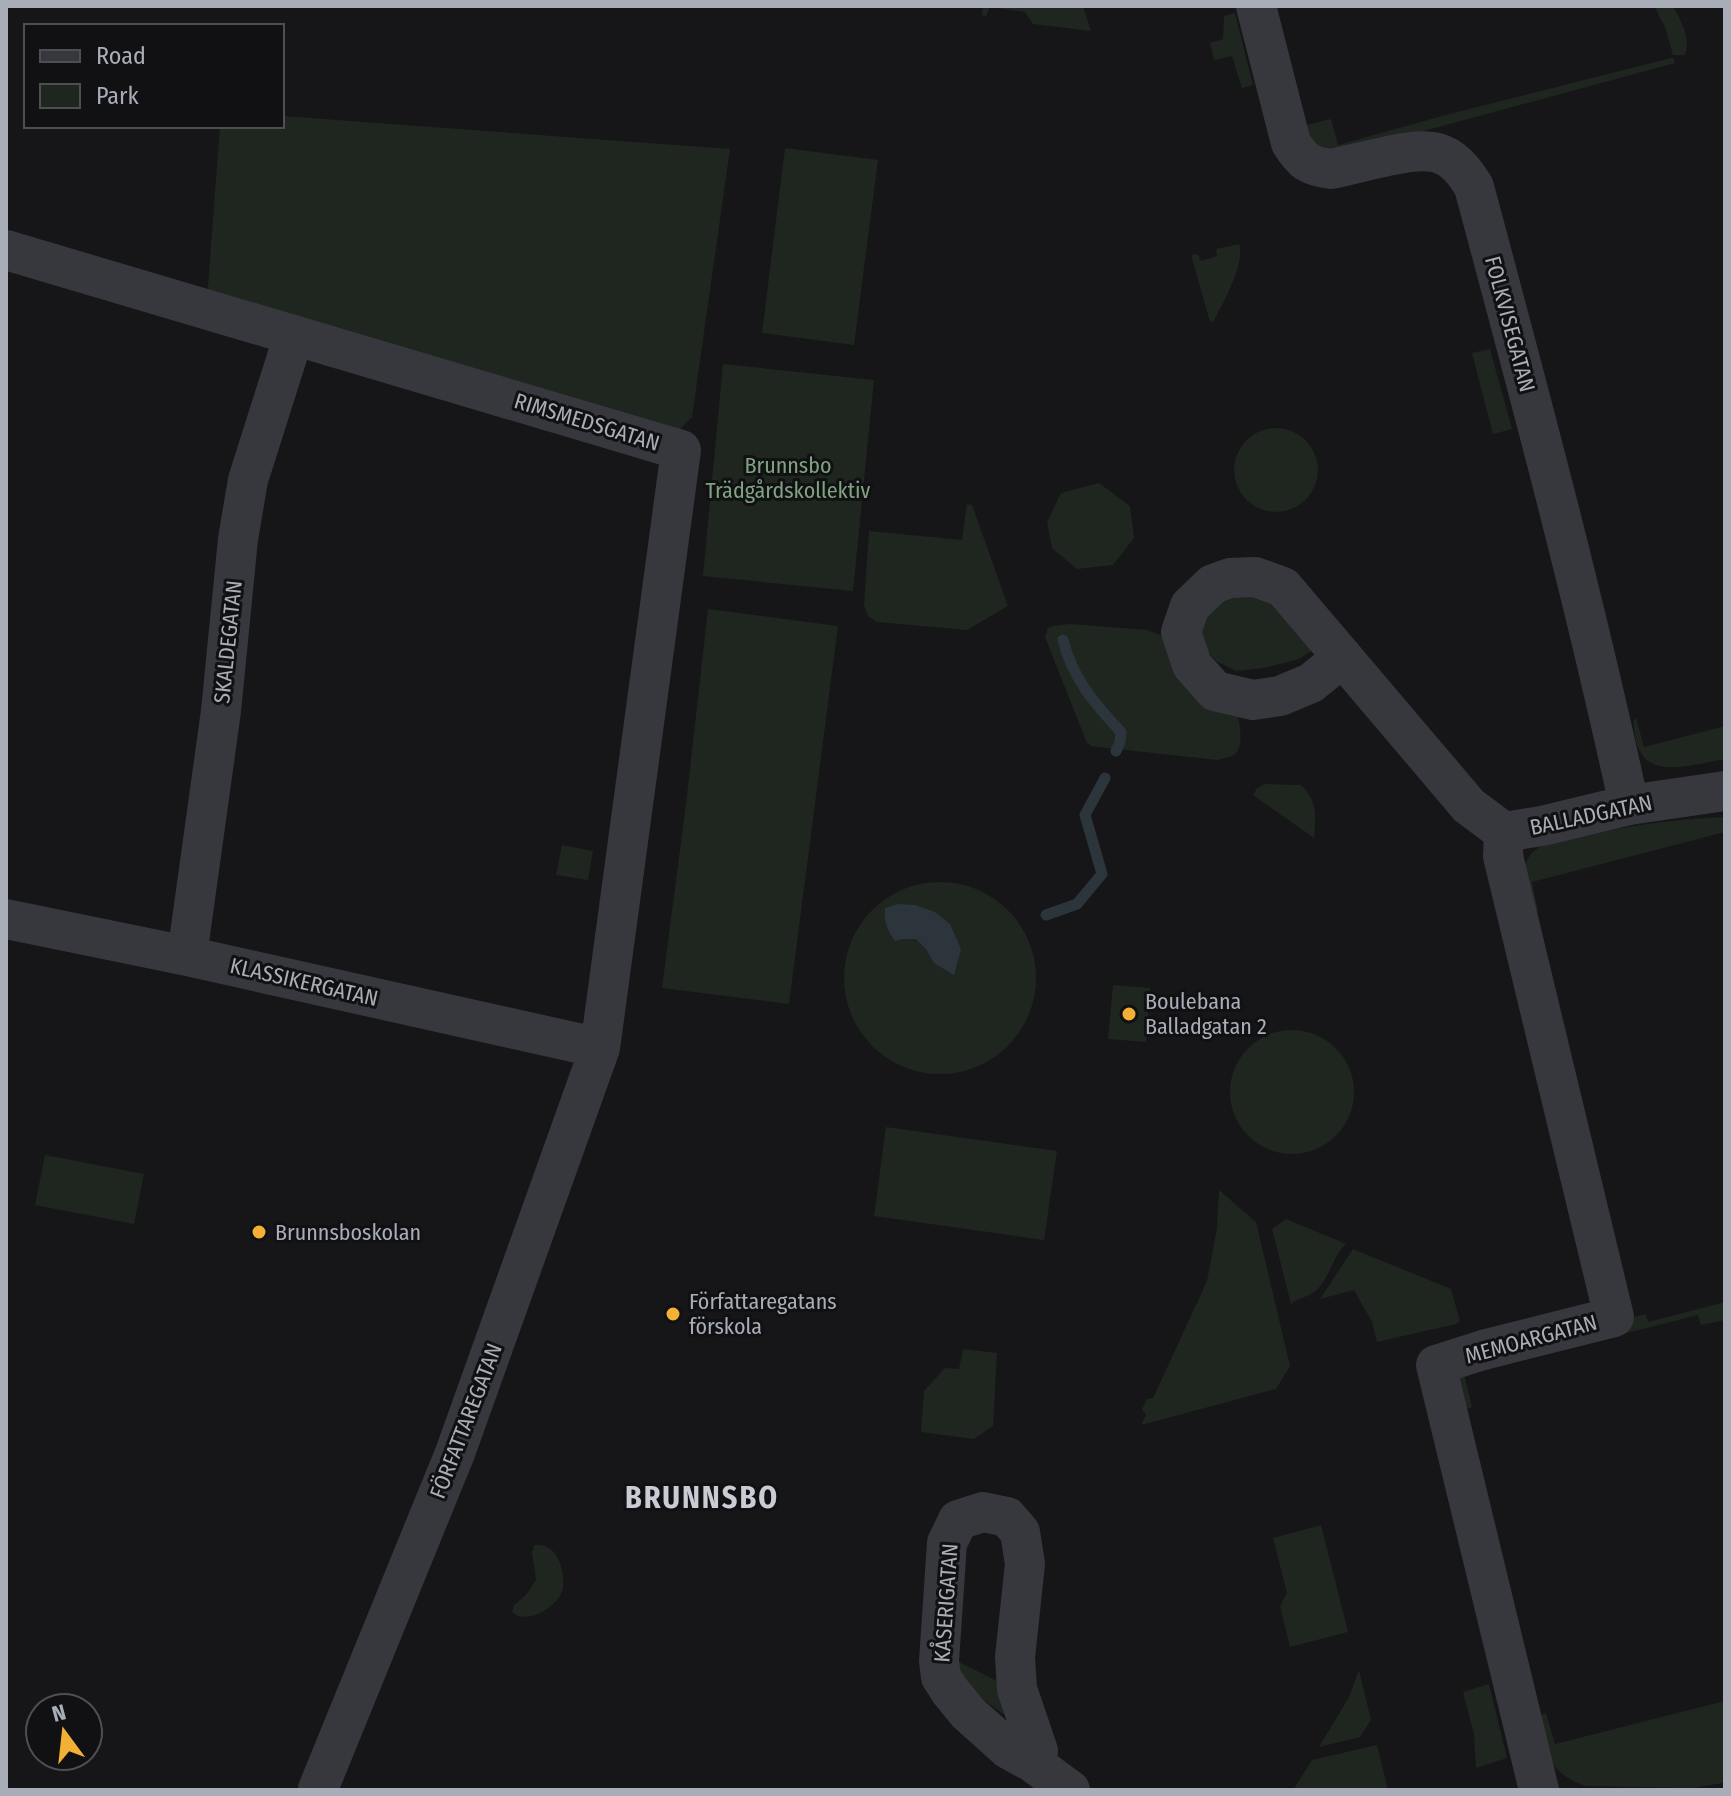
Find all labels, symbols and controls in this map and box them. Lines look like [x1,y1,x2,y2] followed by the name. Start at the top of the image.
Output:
[24,24,284,128] legend
[96,42,146,70] text: Road
[96,82,139,110] text: Park
[1479,253,1541,395] street label: FOLKVISEGATAN
[511,387,663,457] street label: RIMSMEDSGATAN
[706,452,871,504] park label: Brunnsbo Trädgårdskollektiv
[208,579,248,705] street label: SKALDEGATAN
[1527,789,1655,841] street label: BALLADGATAN
[227,952,381,1012] street label: KLASSIKERGATAN
[1145,988,1267,1040] place label: Boulebana Balladgatan 2
[1120,1005,1138,1023] marker: Boulebana Balladgatan 2
[275,1219,421,1246] place label: Brunnsboskolan
[250,1223,268,1241] marker: Brunnsboskolan
[689,1288,837,1340] place label: Författaregatans förskola
[664,1305,682,1323] marker: Författaregatans förskola
[1462,1308,1600,1370] street label: MEMOARGATAN
[424,1340,508,1502] street label: FÖRFATTAREGATAN
[625,1480,779,1516] district label: BRUNNSBO
[928,1543,964,1663] street label: KÅSERIGATAN
[24,1692,104,1772] north arrow
[49,1698,69,1728] text: N

